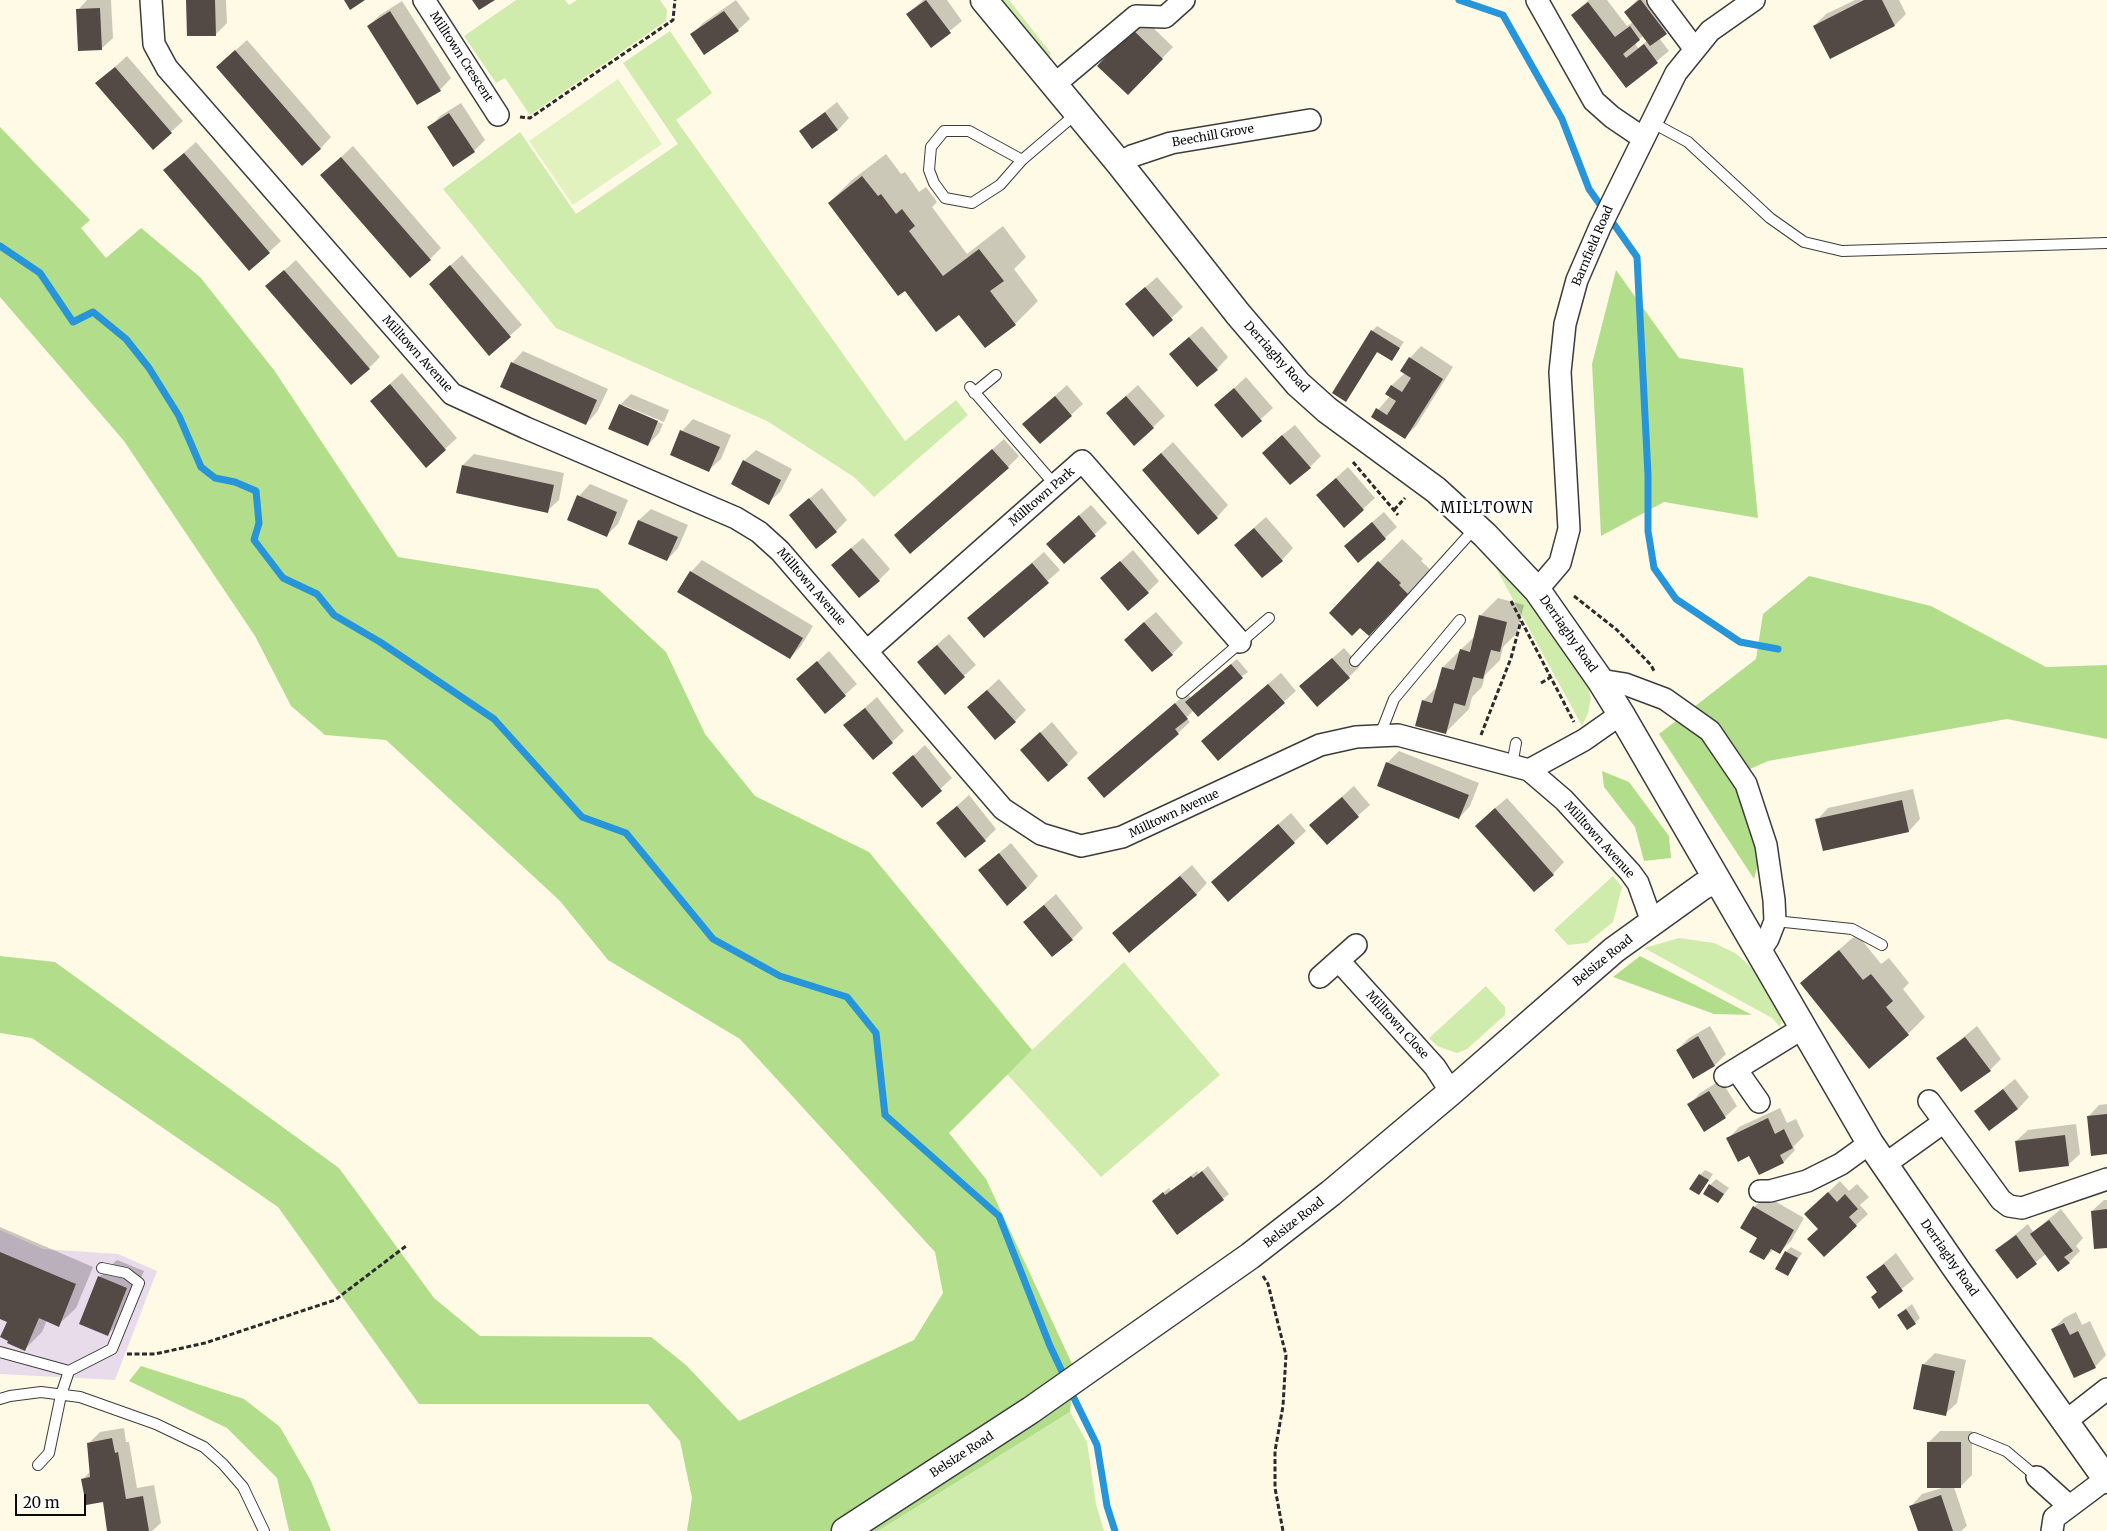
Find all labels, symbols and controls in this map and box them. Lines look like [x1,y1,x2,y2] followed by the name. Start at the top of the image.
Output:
[426,9,496,105] street label: Milltown Crescent
[1171,122,1255,150] street label: Beechill Grove
[1570,204,1616,288] street label: Barnfield Road
[379,313,455,395] street label: Milltown Avenue
[1240,319,1312,395] street label: Derriaghy Road
[1006,465,1078,529] street label: Milltown Park
[1439,500,1535,518] district label: MILLTOWN
[774,545,848,629] street label: Milltown Avenue
[1536,593,1600,675] street label: Derriaghy Road
[1127,787,1221,841] street label: Milltown Avenue
[1561,799,1637,881] street label: Milltown Avenue
[1570,933,1636,989] street label: Belsize Road
[1363,988,1431,1062] street label: Milltown Close
[1261,1195,1327,1251] street label: Belsize Road
[1917,1217,1981,1299] street label: Derriaghy Road
[928,1429,996,1481] street label: Belsize Road
[18,1484,89,1516] scale bar
[23,1493,60,1512] text: 20 m

